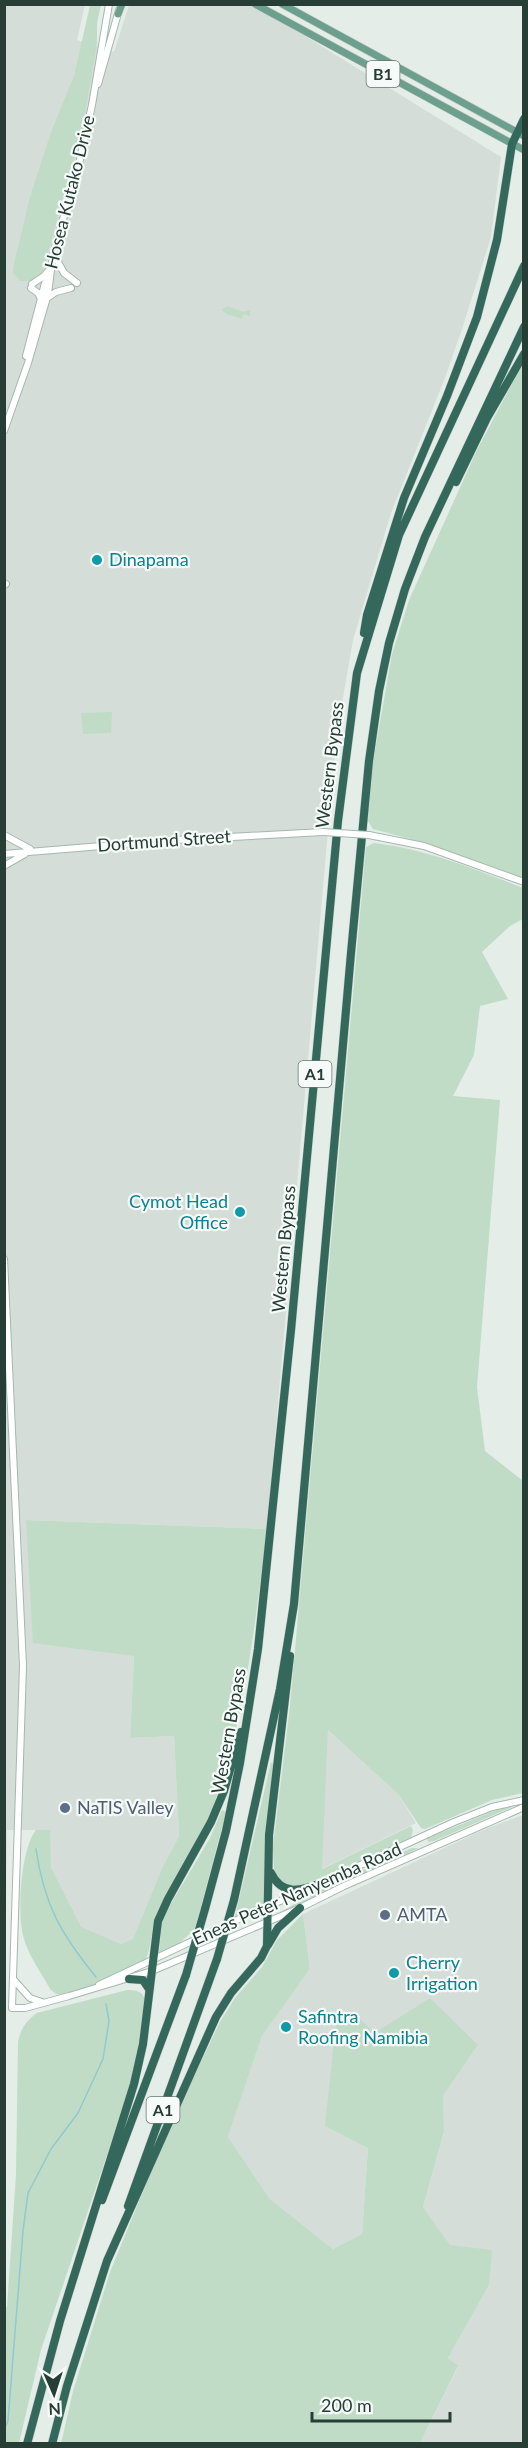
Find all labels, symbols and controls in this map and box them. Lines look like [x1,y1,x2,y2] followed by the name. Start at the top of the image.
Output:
[366,61,400,87] road number: B1
[39,113,99,271] street label: Hosea Kutako Drive
[109,548,189,570] place label: Dinapama
[90,553,104,567] marker: Dinapama
[310,700,348,829] street label: Western Bypass
[96,824,232,856] street label: Dortmund Street
[298,1061,332,1087] road number: A1
[266,1184,300,1313] street label: Western Bypass
[129,1190,228,1233] place label: Cymot Head Office
[233,1205,247,1219] marker: Cymot Head Office
[206,1666,250,1795] street label: Western Bypass
[77,1796,174,1818] place label: NaTIS Valley
[58,1801,72,1815] marker: NaTIS Valley
[189,1837,405,1949] street label: Eneas Peter Nanyemba Road
[397,1903,448,1925] place label: AMTA
[378,1908,392,1922] marker: AMTA
[406,1951,478,1994] place label: Cherry Irrigation
[387,1966,401,1980] marker: Cherry Irrigation
[298,2005,428,2048] place label: Safintra Roofing Namibia
[279,2020,293,2034] marker: Safintra Roofing Namibia
[146,2097,180,2123] road number: A1
[24,2364,84,2424] north arrow
[312,2385,450,2423] scale bar
[321,2394,372,2416] text: 200 m
[48,2400,61,2419] text: N

